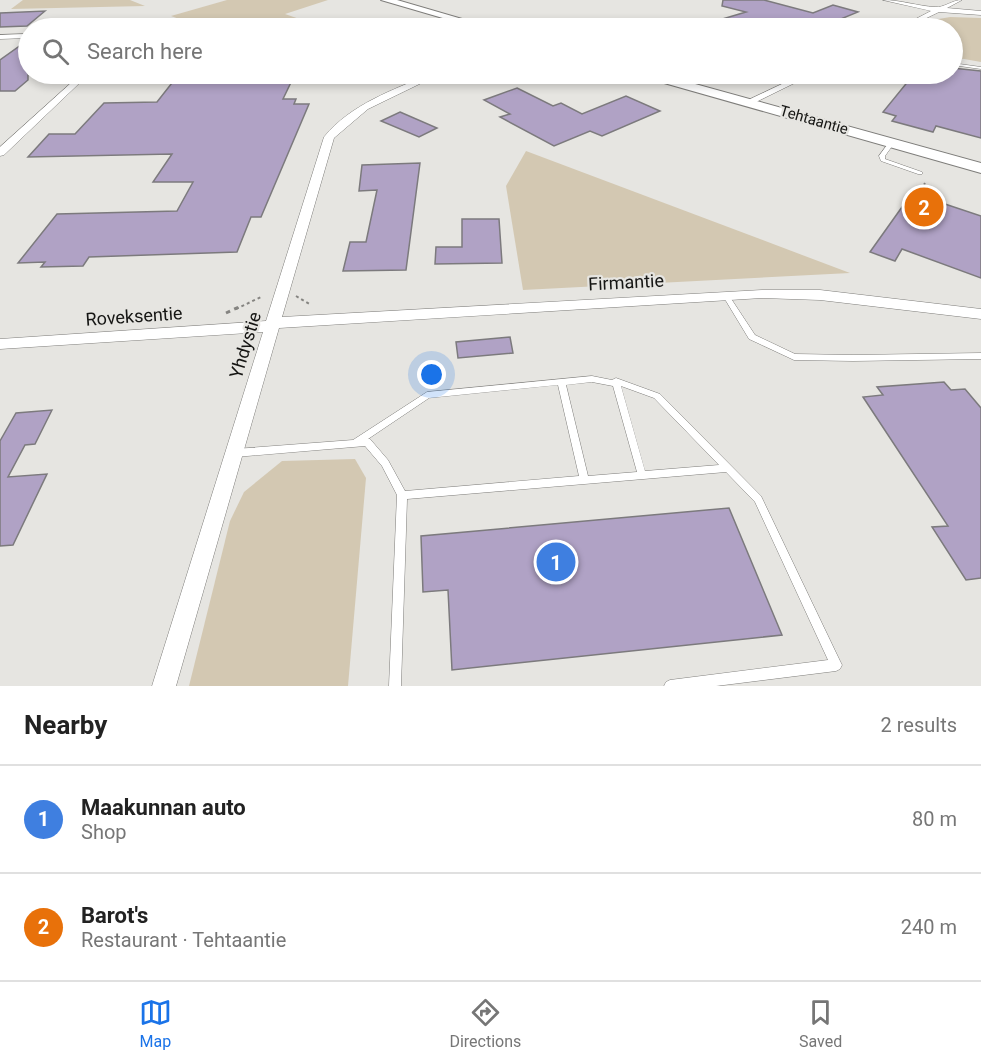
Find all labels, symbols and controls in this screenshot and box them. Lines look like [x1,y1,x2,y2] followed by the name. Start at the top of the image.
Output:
[18,18,963,84] search box
[39,35,72,68] icon: search
[87,39,203,64] text: Search here
[778,102,850,138] street label: Tehtaantie
[904,184,944,230] pin: 2
[588,270,664,294] street label: Firmantie
[85,302,183,330] street label: Roveksentie
[225,309,265,381] street label: Yhdystie
[417,360,446,389] your location
[536,540,576,584] pin: 1
[24,710,107,740] text: Nearby
[881,713,957,737] text: 2 results
[81,795,246,820] text: Maakunnan auto
[38,807,49,831] text: 1
[912,807,957,831] text: 80 m
[81,820,127,844] text: Shop
[81,903,148,928] text: Barot's
[38,915,49,939] text: 2
[901,915,957,939] text: 240 m
[81,928,286,952] text: Restaurant · Tehtaantie
[139,996,172,1051] tab: Map
[449,996,521,1051] tab: Directions
[799,996,842,1051] tab: Saved

